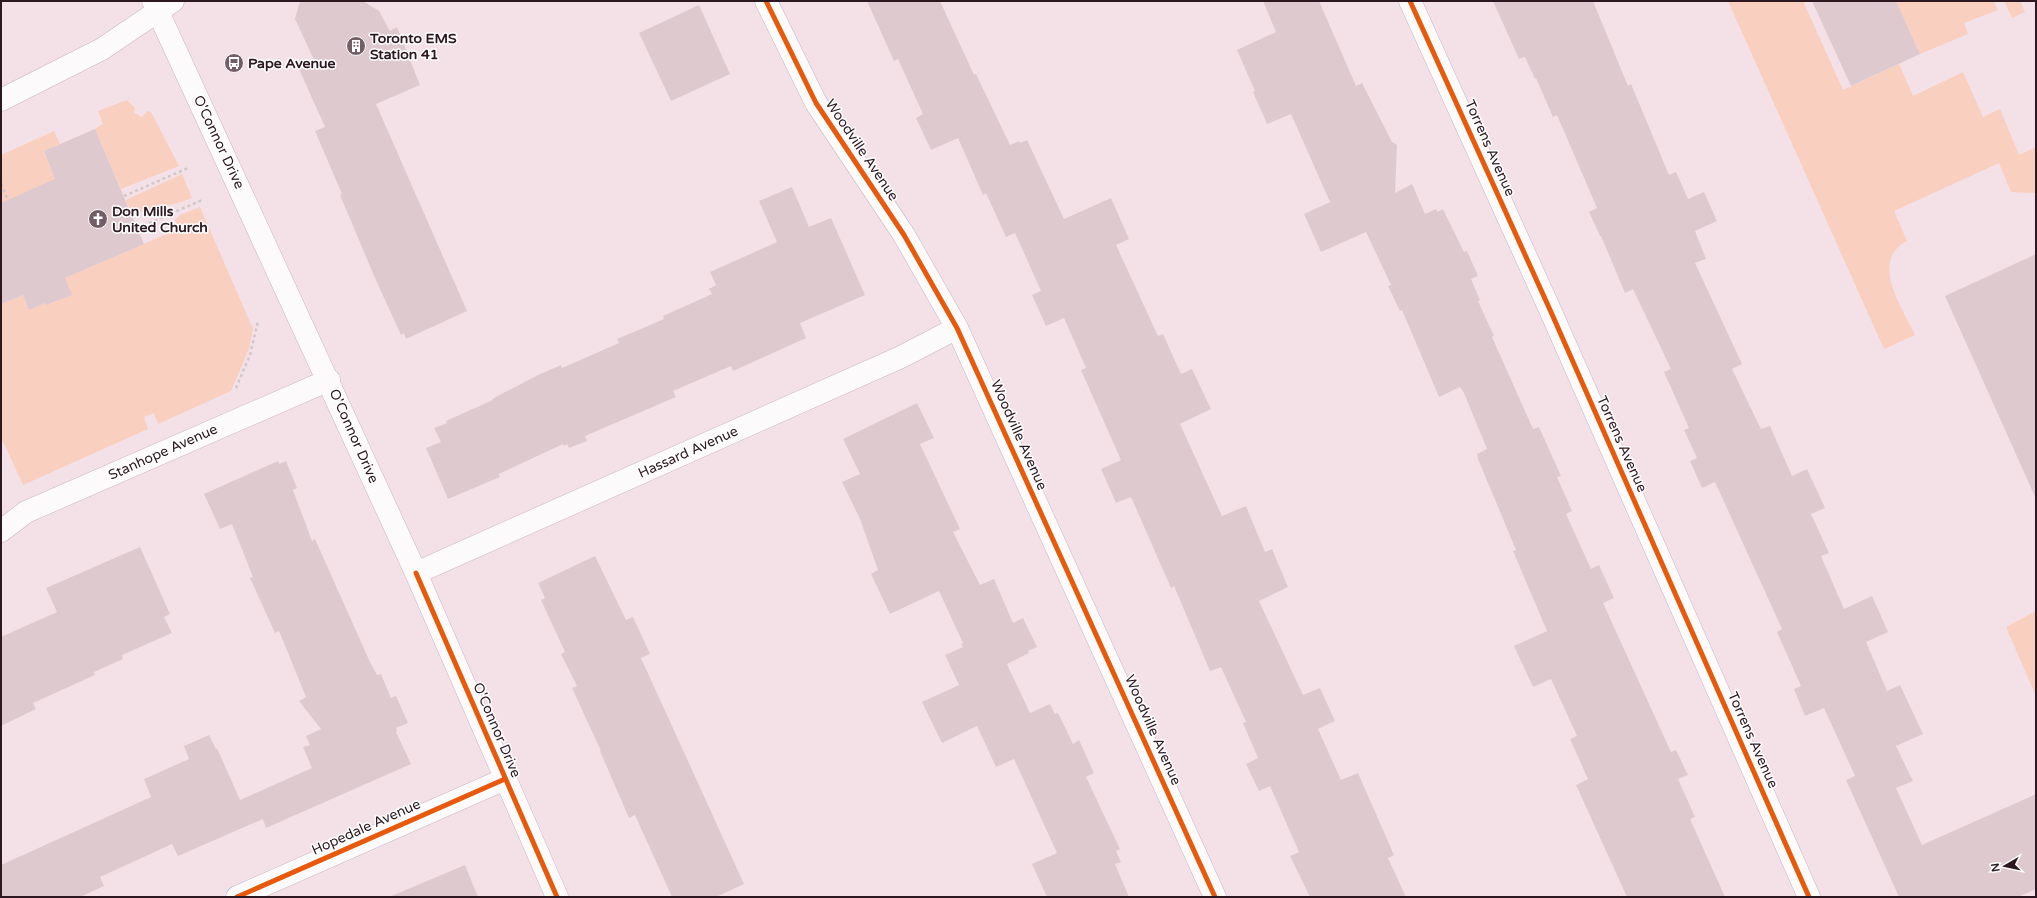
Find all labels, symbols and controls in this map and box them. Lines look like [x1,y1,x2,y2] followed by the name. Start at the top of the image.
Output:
[369,30,457,63] place label: Toronto EMS Station 41
[345,35,367,57] building icon: Toronto EMS Station 41
[223,52,245,74] bus stop icon: Pape Avenue
[248,55,335,72] place label: Pape Avenue
[190,92,248,192] street label: O'Connor Drive
[822,96,902,204] street label: Woodville Avenue
[1461,97,1519,199] street label: Torrens Avenue
[112,203,208,236] place label: Don Mills United Church
[87,208,109,230] church icon: Don Mills United Church
[987,377,1051,493] street label: Woodville Avenue
[326,386,382,486] street label: O'Connor Drive
[1593,393,1651,495] street label: Torrens Avenue
[106,420,220,484] street label: Stanhope Avenue
[635,422,741,482] street label: Hassard Avenue
[1121,672,1185,788] street label: Woodville Avenue
[469,680,525,780] street label: O'Connor Drive
[1724,689,1782,791] street label: Torrens Avenue
[309,795,423,859] street label: Hopedale Avenue
[1985,846,2025,886] north arrow
[1989,862,2003,873] text: N

